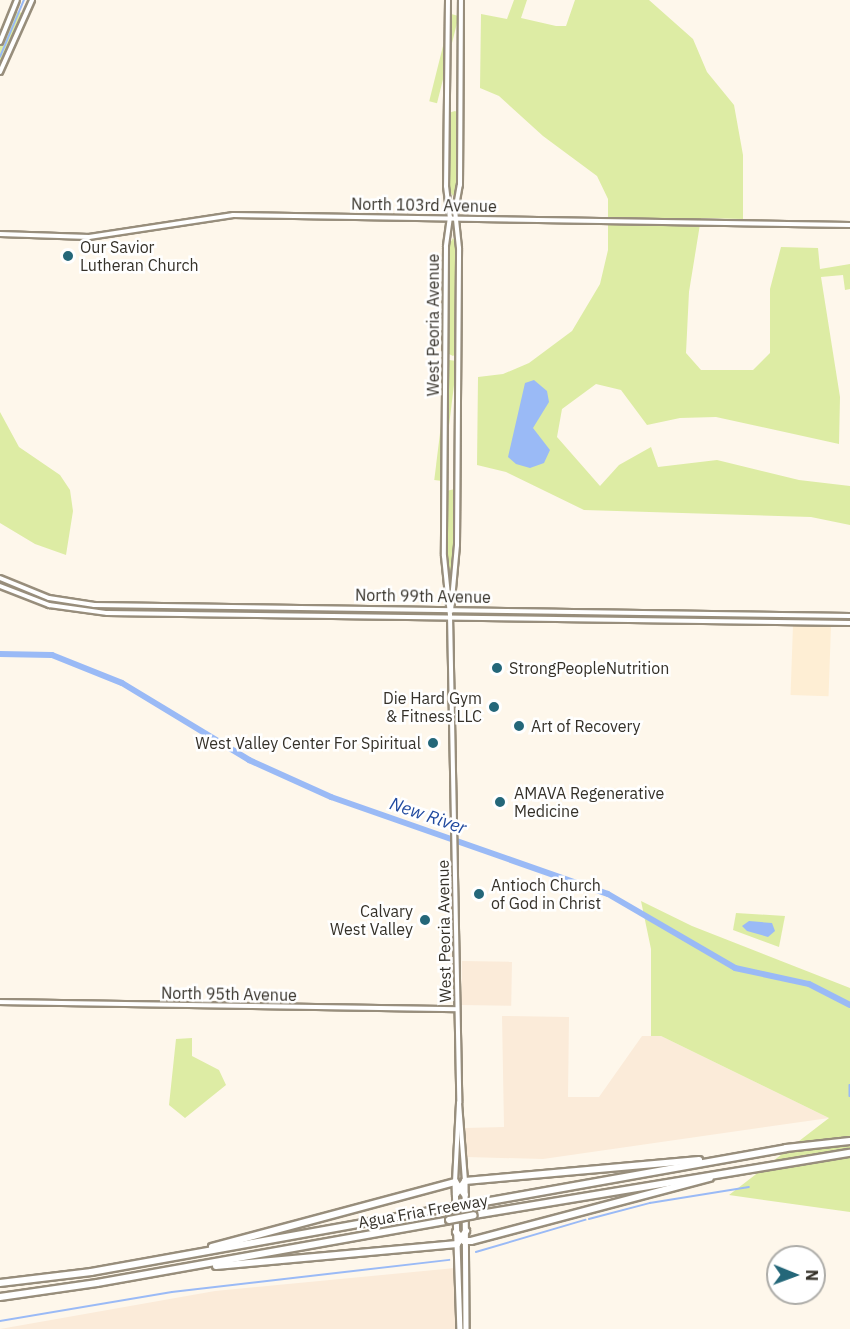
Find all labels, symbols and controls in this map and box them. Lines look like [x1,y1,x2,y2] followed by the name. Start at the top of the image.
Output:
[351,194,497,216] street label: North 103rd Avenue
[80,237,199,275] place label: Our Savior Lutheran Church
[61,249,75,263] marker: Our Savior Lutheran Church
[423,254,443,396] street label: West Peoria Avenue
[355,585,491,607] street label: North 99th Avenue
[509,658,669,678] place label: StrongPeopleNutrition
[490,661,504,675] marker: StrongPeopleNutrition
[383,688,482,726] place label: Die Hard Gym & Fitness LLC
[487,700,501,714] marker: Die Hard Gym & Fitness LLC
[531,716,641,736] place label: Art of Recovery
[512,719,526,733] marker: Art of Recovery
[195,733,421,753] place label: West Valley Center For Spiritual
[426,736,440,750] marker: West Valley Center For Spiritual
[514,783,664,821] place label: AMAVA Regenerative Medicine
[387,793,469,839] water label: New River
[491,793,509,811] marker: AMAVA Regenerative Medicine
[433,860,455,1002] street label: West Peoria Avenue
[491,875,601,913] place label: Antioch Church of God in Christ
[472,887,486,901] marker: Antioch Church of God in Christ
[330,901,413,939] place label: Calvary West Valley
[418,913,432,927] marker: Calvary West Valley
[161,983,297,1005] street label: North 95th Avenue
[357,1190,489,1232] street label: Agua Fria Freeway
[766,1245,826,1305] north arrow
[802,1269,822,1281] text: N

